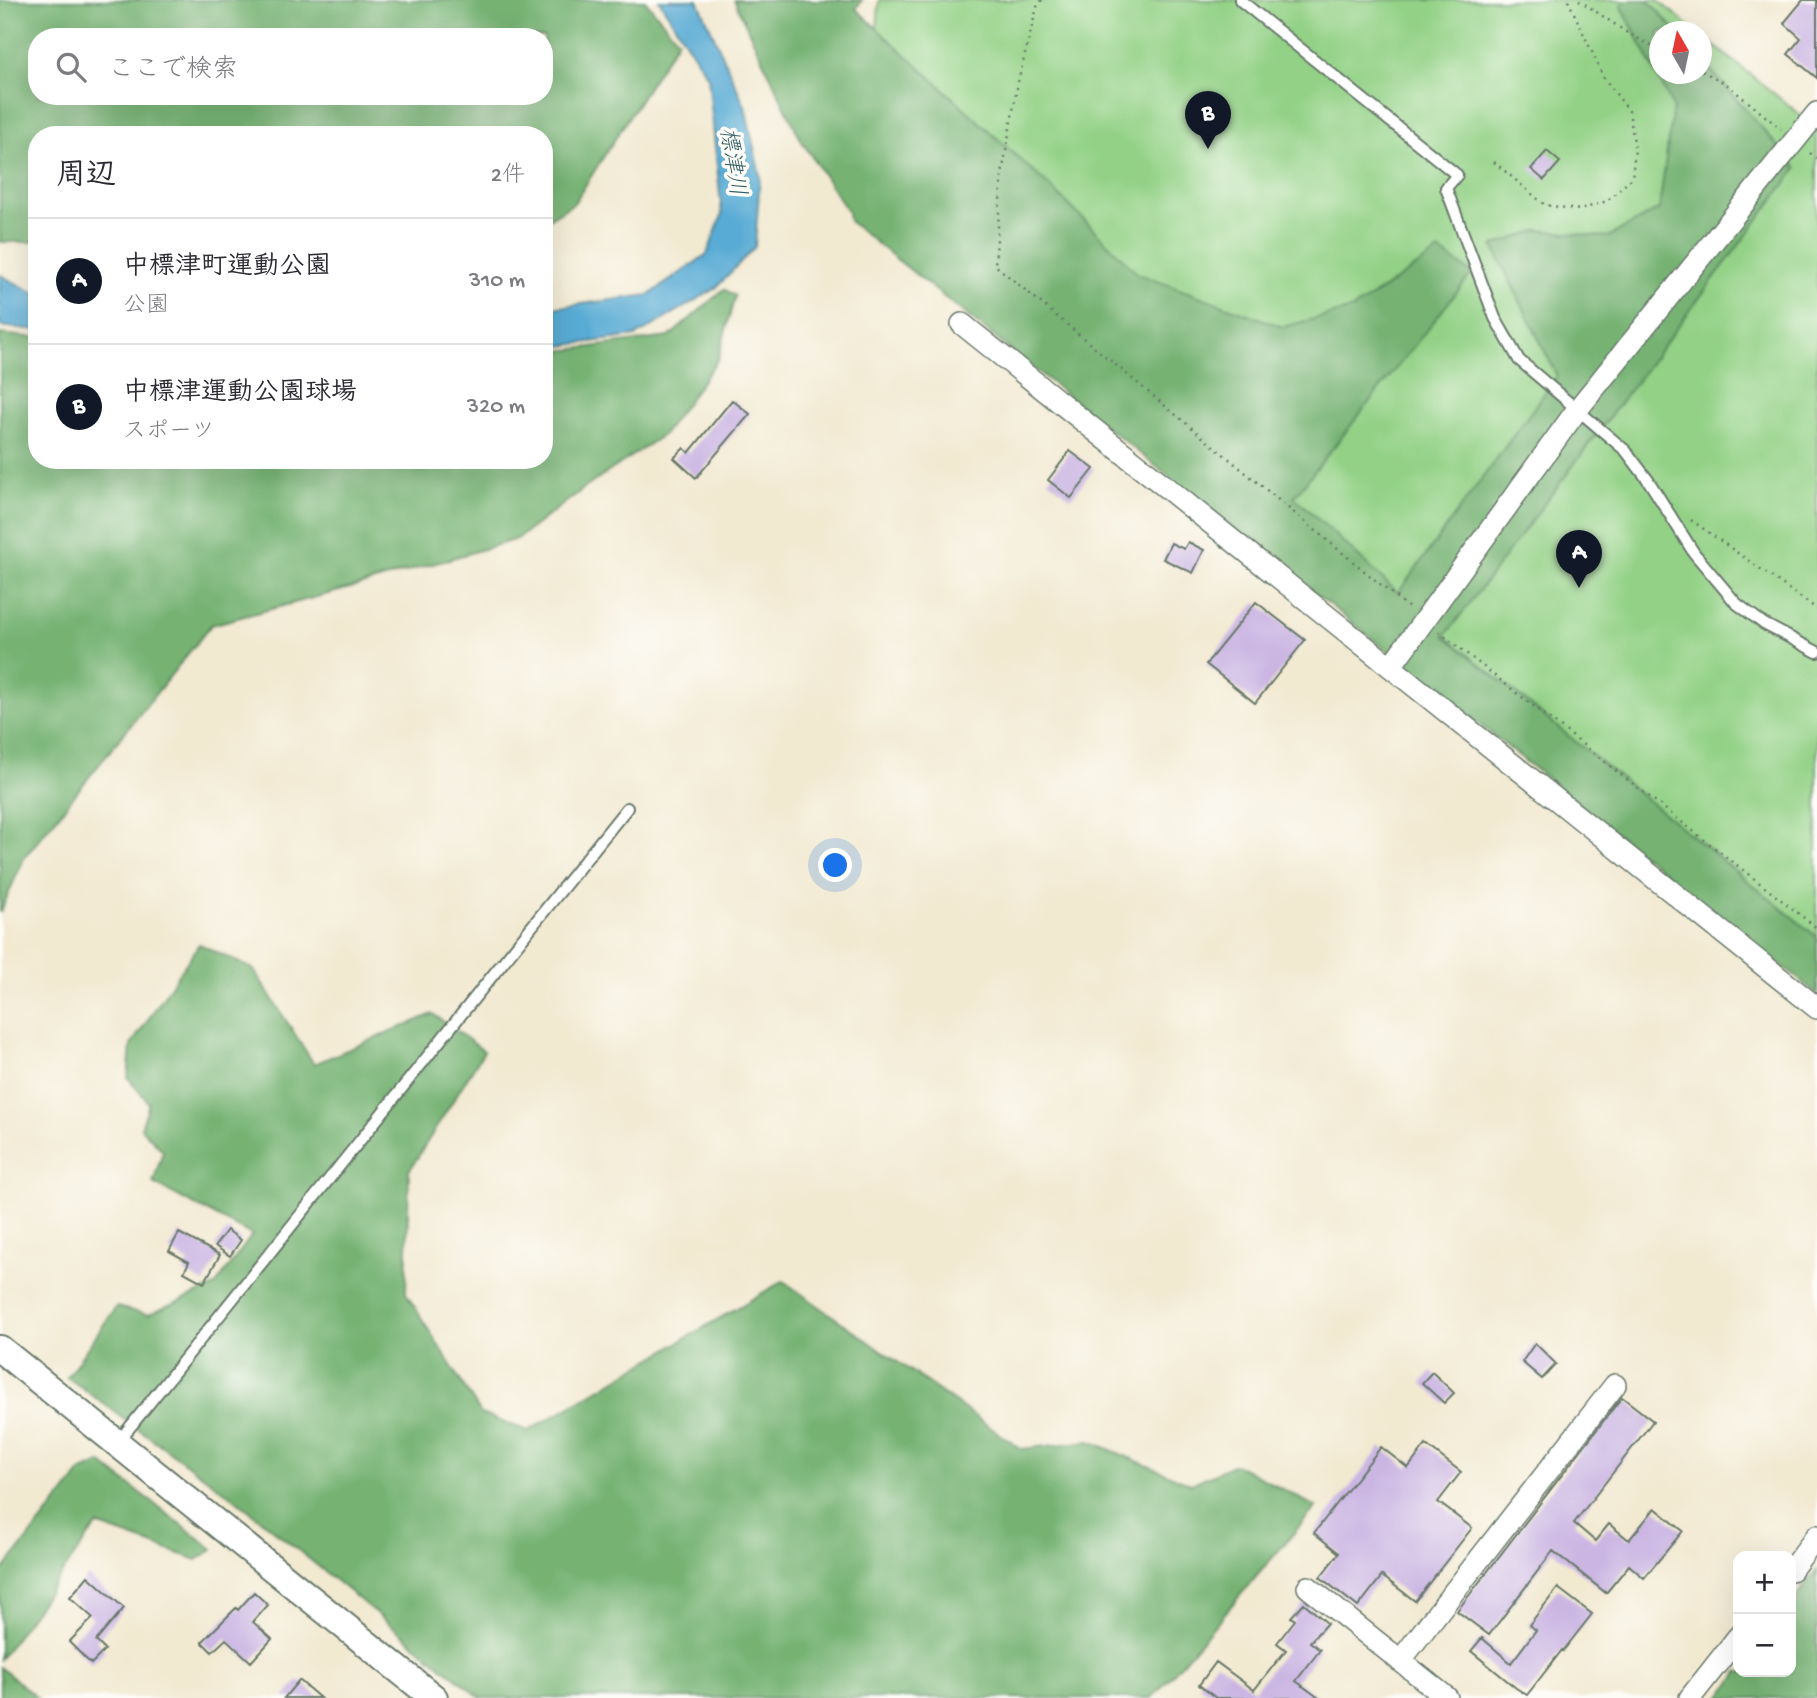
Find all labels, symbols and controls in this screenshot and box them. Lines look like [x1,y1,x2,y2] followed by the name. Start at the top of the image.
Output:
[1649,21,1712,84] north arrow
[28,28,553,105] search box
[52,48,90,86] icon: search
[108,56,238,87] text: ここで検索
[1185,91,1231,149] pin: B
[712,126,751,198] water label: 標津川
[56,160,116,195] text: 周辺
[491,163,525,190] text: 2件
[123,253,331,284] text: 中標津町運動公園
[72,268,86,295] text: A
[469,268,525,295] text: 310 m
[123,293,169,320] text: 公園
[123,379,357,410] text: 中標津運動公園球場
[73,394,85,421] text: B
[467,394,525,421] text: 320 m
[123,419,215,446] text: スポーツ
[1556,530,1602,588] pin: A
[818,848,852,882] your location
[1733,1551,1796,1677] map controls
[1733,1551,1796,1614] button: +
[1733,1614,1796,1677] button: −

